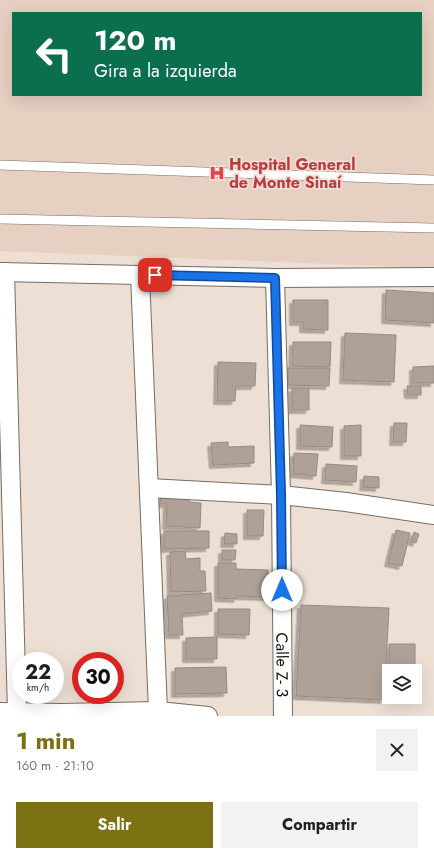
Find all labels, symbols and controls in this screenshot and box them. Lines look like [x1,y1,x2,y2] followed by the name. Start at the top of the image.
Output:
[94,20,177,61] text: 120 m
[28,28,80,80] icon: left
[94,58,237,84] text: Gira a la izquierda
[229,153,356,194] place label: Hospital General de Monte Sinaí
[208,164,226,182] hospital icon: Hospital General de Monte Sinaí
[138,258,172,292] pin
[144,264,166,286] icon: arrive
[261,569,303,611] position arrow
[271,632,294,698] street label: Calle Z- 3
[72,652,124,704] speed limit sign: 30
[25,658,51,687] text: 22
[382,664,422,704] map controls
[382,664,422,704] button: layers
[27,680,49,695] text: km/h
[16,723,76,758] text: 1 min
[376,729,418,771] button: close
[16,756,94,775] text: 160 m · 21:10
[16,802,213,848] button: Salir
[221,802,418,848] button: Compartir

